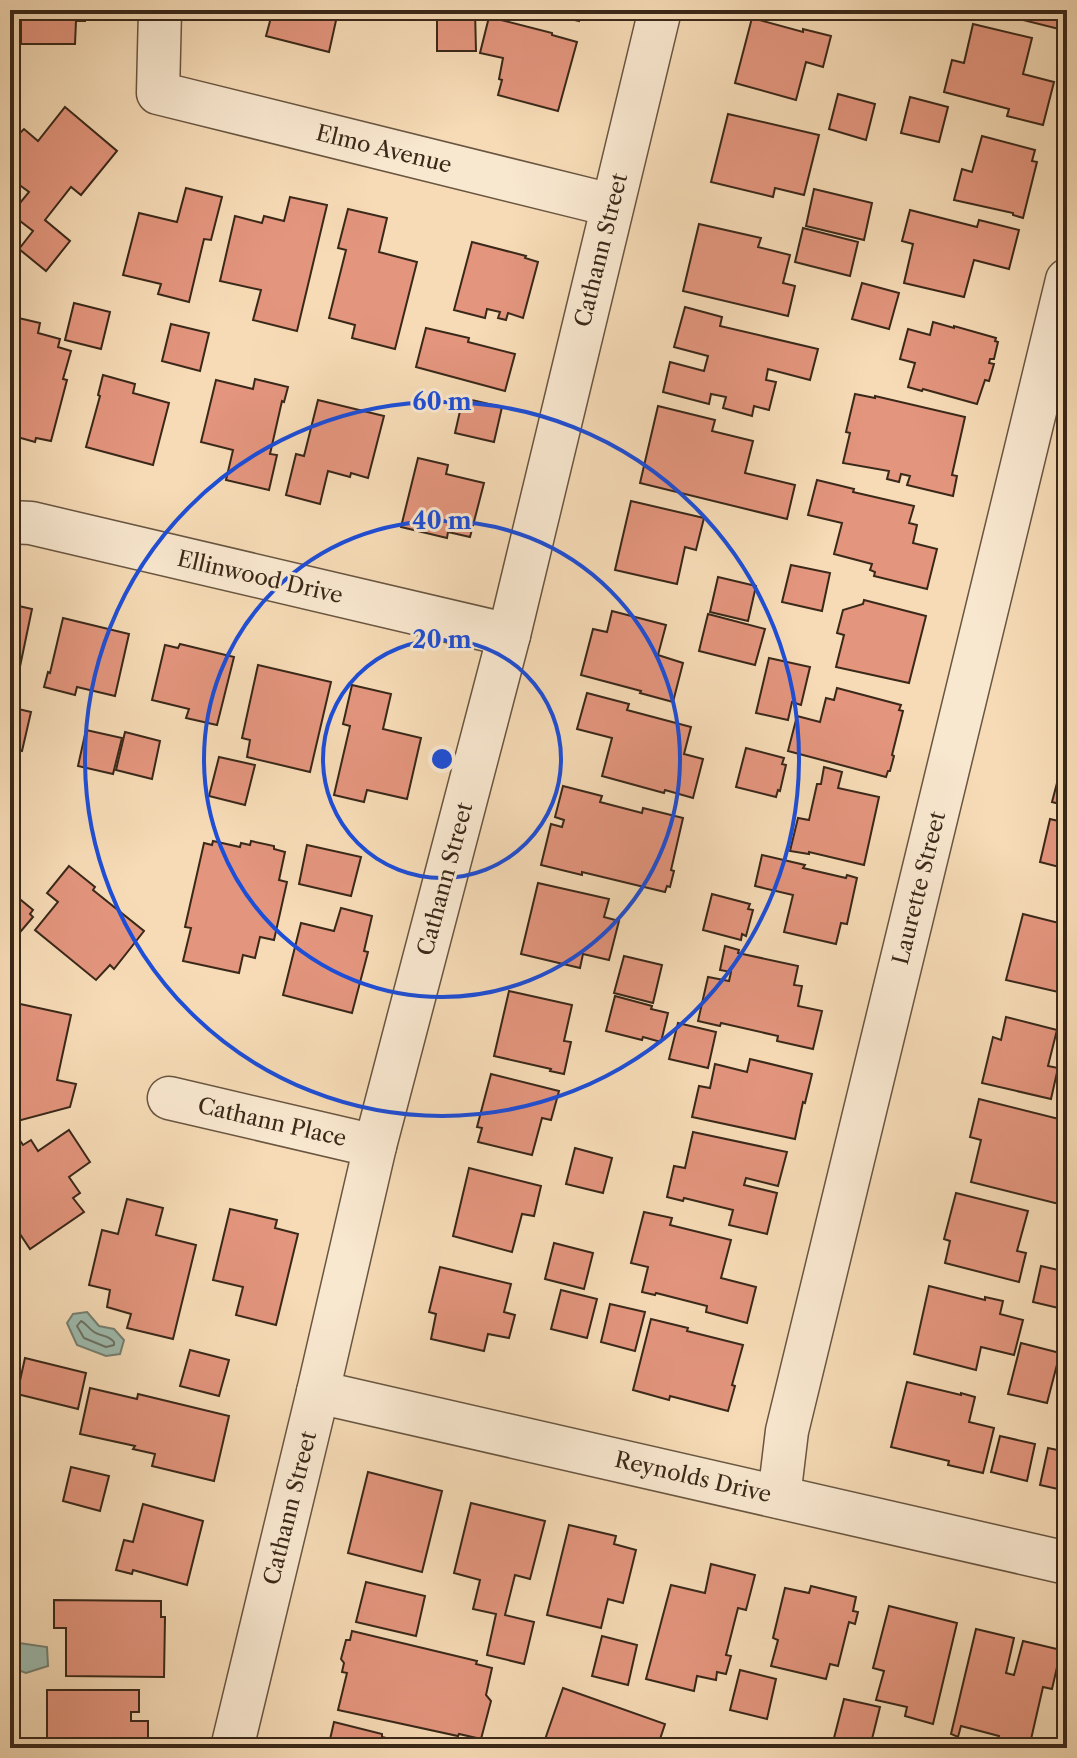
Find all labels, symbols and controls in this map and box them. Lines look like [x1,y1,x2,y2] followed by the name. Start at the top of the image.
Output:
[313,119,455,179] street label: Elmo Avenue
[569,170,633,330] street label: Cathann Street
[412,387,472,416] text: 60 m
[412,506,472,535] text: 40 m
[175,545,345,609] street label: Ellinwood Drive
[412,625,472,654] text: 20 m
[428,745,456,773] centre of rings
[412,799,478,959] street label: Cathann Street
[887,808,951,967] street label: Laurette Street
[195,1092,349,1152] street label: Cathann Place
[258,1428,322,1588] street label: Cathann Street
[612,1446,774,1508] street label: Reynolds Drive

